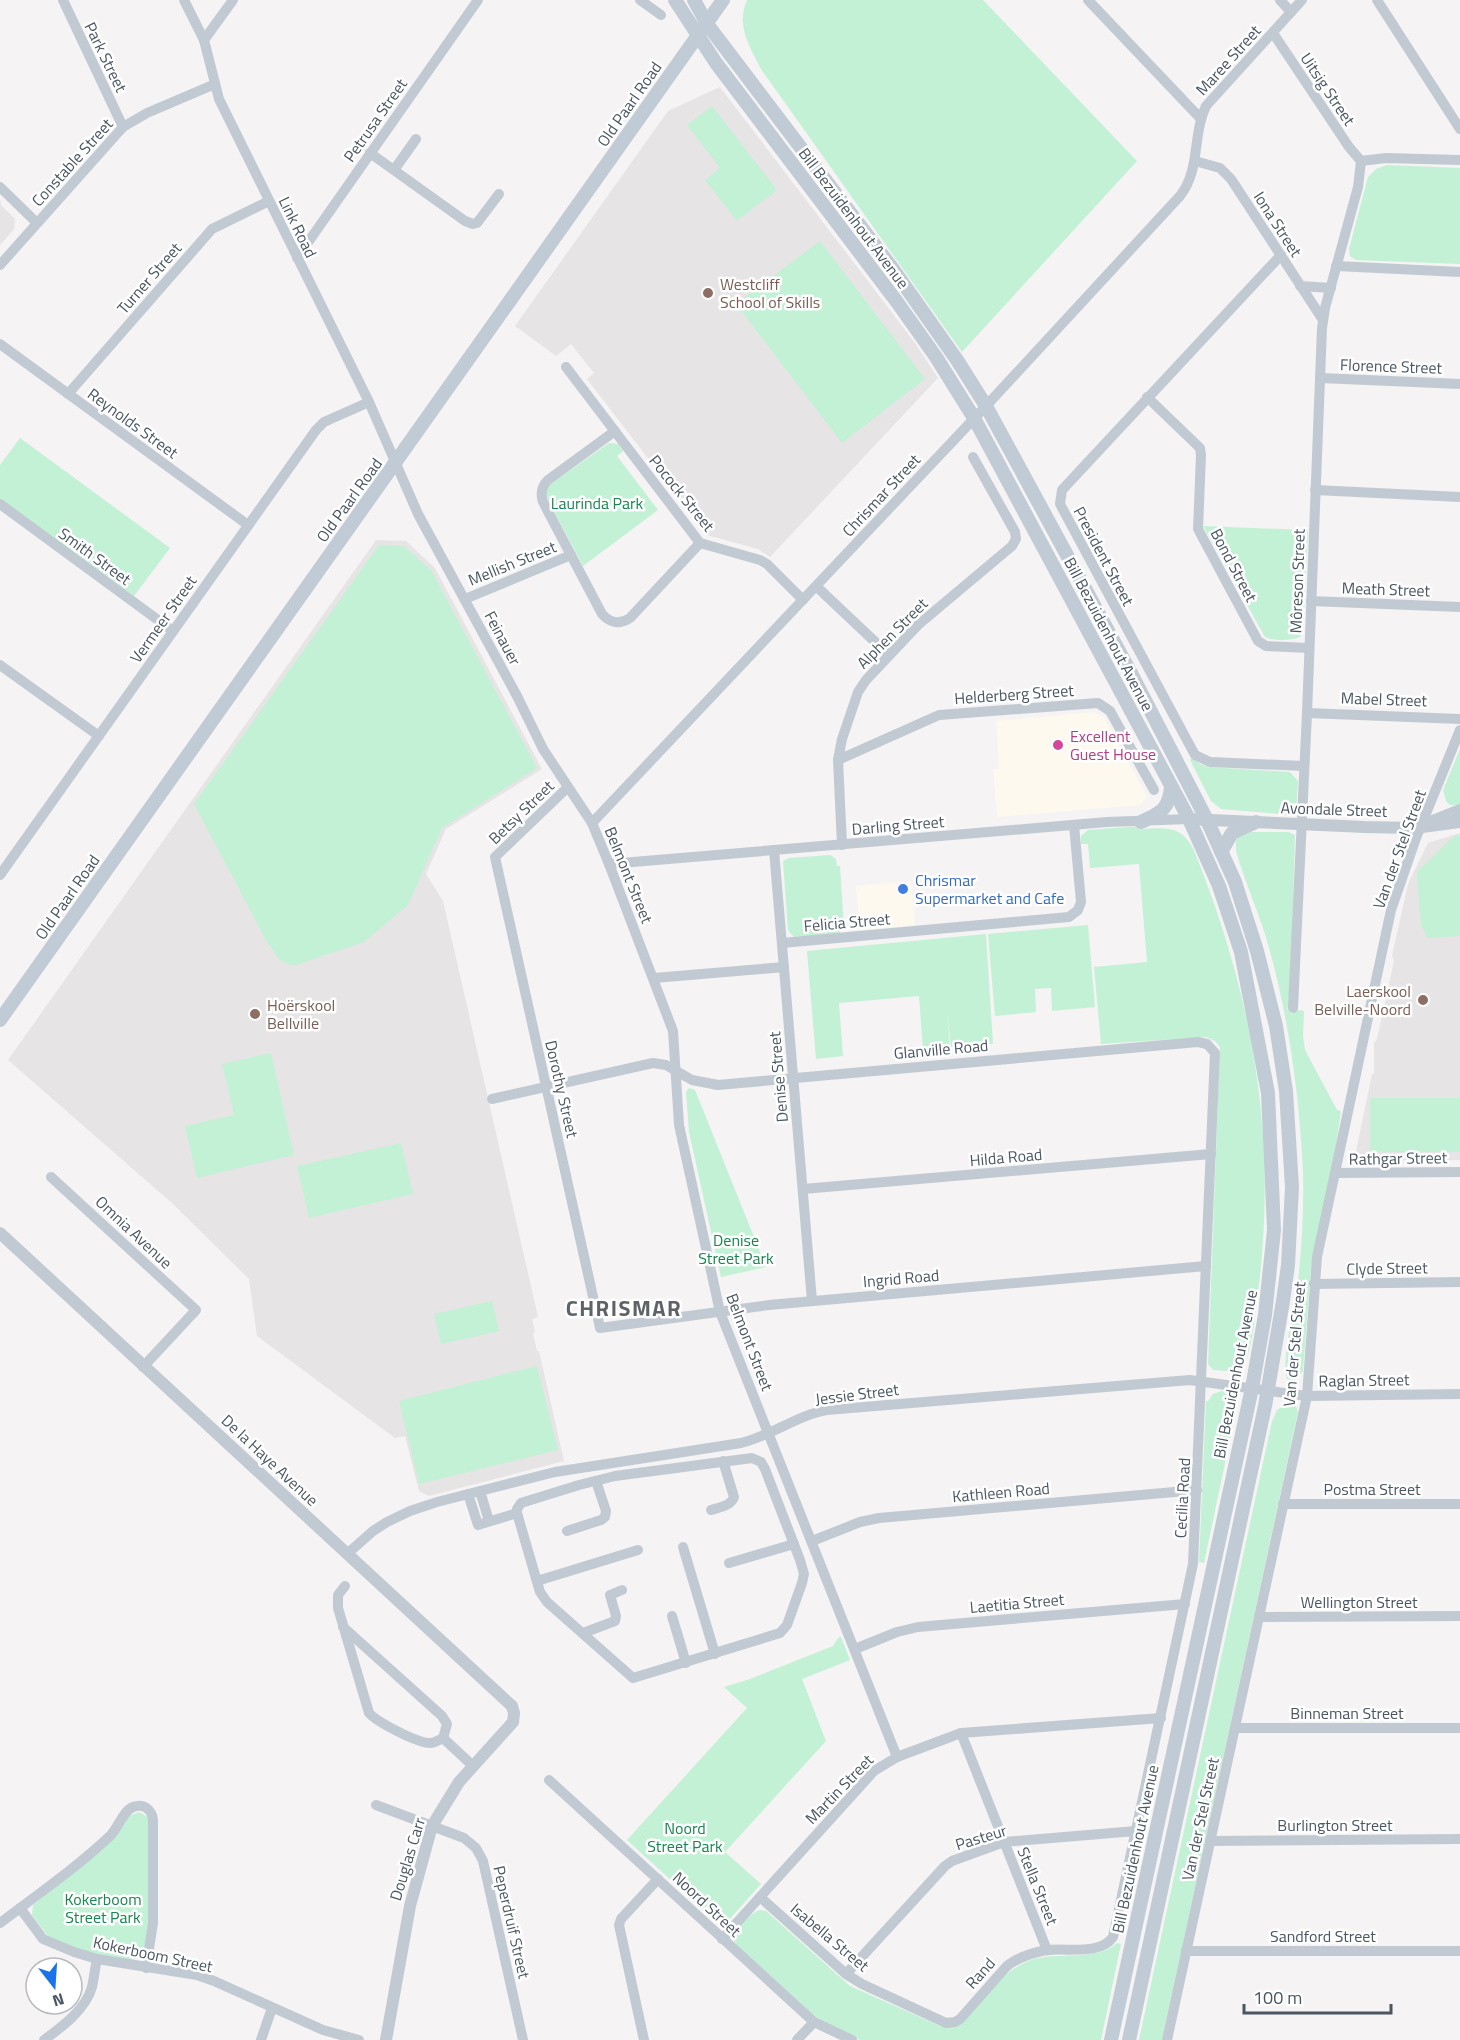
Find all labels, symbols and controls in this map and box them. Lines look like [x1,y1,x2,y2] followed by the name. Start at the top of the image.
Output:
[79,18,133,96] street label: Park Street
[1190,19,1267,101] street label: Maree Street
[1295,48,1361,131] street label: Uitsig Street
[591,57,667,151] street label: Old Paarl Road
[337,73,413,167] street label: Petrusa Street
[26,112,119,212] street label: Constable Street
[793,142,915,294] street label: Bill Bezuidenhout Avenue
[1248,187,1308,262] street label: Iona Street
[273,192,323,262] street label: Link Road
[111,237,187,319] street label: Turner Street
[720,272,820,314] place label: Westcliff School of Skills
[701,286,715,300] marker: Westcliff School of Skills
[1339,352,1443,380] street label: Florence Street
[83,382,184,464] street label: Reynolds Street
[836,448,926,542] street label: Chrismar Street
[644,449,721,537] street label: Pocock Street
[310,453,388,547] street label: Old Paarl Road
[551,491,644,515] park label: Laurinda Park
[1068,502,1140,610] street label: President Street
[54,521,137,591] street label: Smith Street
[1205,524,1264,606] street label: Bond Street
[1283,528,1311,634] street label: Môreson Street
[464,534,560,592] street label: Mellish Street
[1058,553,1160,715] street label: Bill Bezuidenhout Avenue
[124,570,202,668] street label: Vermeer Street
[1341,575,1431,603] street label: Meath Street
[851,592,933,674] street label: Alphen Street
[479,607,528,670] street label: Feinauer
[954,678,1075,710] street label: Helderberg Street
[1340,685,1428,713] street label: Mabel Street
[1070,724,1156,766] place label: Excellent Guest House
[1051,738,1065,752] marker: Excellent Guest House
[483,774,560,850] street label: Betsy Street
[1366,786,1432,912] street label: Van der Stel Street
[1280,795,1388,823] street label: Avondale Street
[851,809,946,841] street label: Darling Street
[599,823,659,927] street label: Belmont Street
[29,850,105,944] street label: Old Paarl Road
[915,868,1064,910] place label: Chrismar Supermarket and Cafe
[896,882,910,896] marker: Chrismar Supermarket and Cafe
[803,906,892,938] street label: Felicia Street
[1314,979,1411,1021] place label: Laerskool Belville-Noord
[267,993,335,1035] place label: Hoërskool Bellville
[1416,993,1430,1007] marker: Laerskool Belville-Noord
[248,1007,262,1021] marker: Hoërskool Bellville
[762,1030,794,1123] street label: Denise Street
[893,1033,989,1065] street label: Glanville Road
[539,1038,585,1140] street label: Dorothy Street
[969,1142,1043,1172] street label: Hilda Road
[1348,1145,1448,1171] street label: Rathgar Street
[90,1190,178,1274] street label: Omnia Avenue
[698,1228,774,1270] park label: Denise Street Park
[1346,1255,1428,1281] street label: Clyde Street
[862,1263,940,1293] street label: Ingrid Road
[1277,1280,1311,1407] street label: Van der Stel Street
[1207,1288,1263,1460] street label: Bill Bezuidenhout Avenue
[720,1290,780,1394] street label: Belmont Street
[566,1291,682,1325] district label: CHRISMAR
[1318,1367,1410,1393] street label: Raglan Street
[814,1377,900,1411] street label: Jessie Street
[216,1409,324,1511] street label: De la Haye Avenue
[1168,1457,1196,1539] street label: Cecilia Road
[951,1476,1051,1508] street label: Kathleen Road
[1323,1477,1421,1501] street label: Postma Street
[969,1587,1066,1619] street label: Laetitia Street
[1300,1590,1418,1614] street label: Wellington Street
[1290,1701,1404,1725] street label: Binneman Street
[799,1748,879,1830] street label: Martin Street
[1175,1755,1225,1883] street label: Van der Stel Street
[1105,1763,1165,1935] street label: Bill Bezuidenhout Avenue
[1277,1813,1393,1837] street label: Burlington Street
[383,1814,431,1904] street label: Douglas Carr
[647,1816,723,1858] park label: Noord Street Park
[952,1818,1010,1856] street label: Pasteur
[1011,1843,1065,1929] street label: Stella Street
[487,1863,537,1981] street label: Peperdruif Street
[667,1866,747,1942] street label: Noord Street
[64,1887,142,1929] park label: Kokerboom Street Park
[785,1897,875,1977] street label: Isabella Street
[1270,1924,1376,1948] street label: Sandford Street
[91,1930,215,1978] street label: Kokerboom Street
[959,1952,1001,1994] street label: Rand
[24,1956,84,2016] north arrow
[1244,1977,1391,2015] scale bar
[1253,1984,1302,2011] text: 100 m
[50,1987,67,2013] text: N

